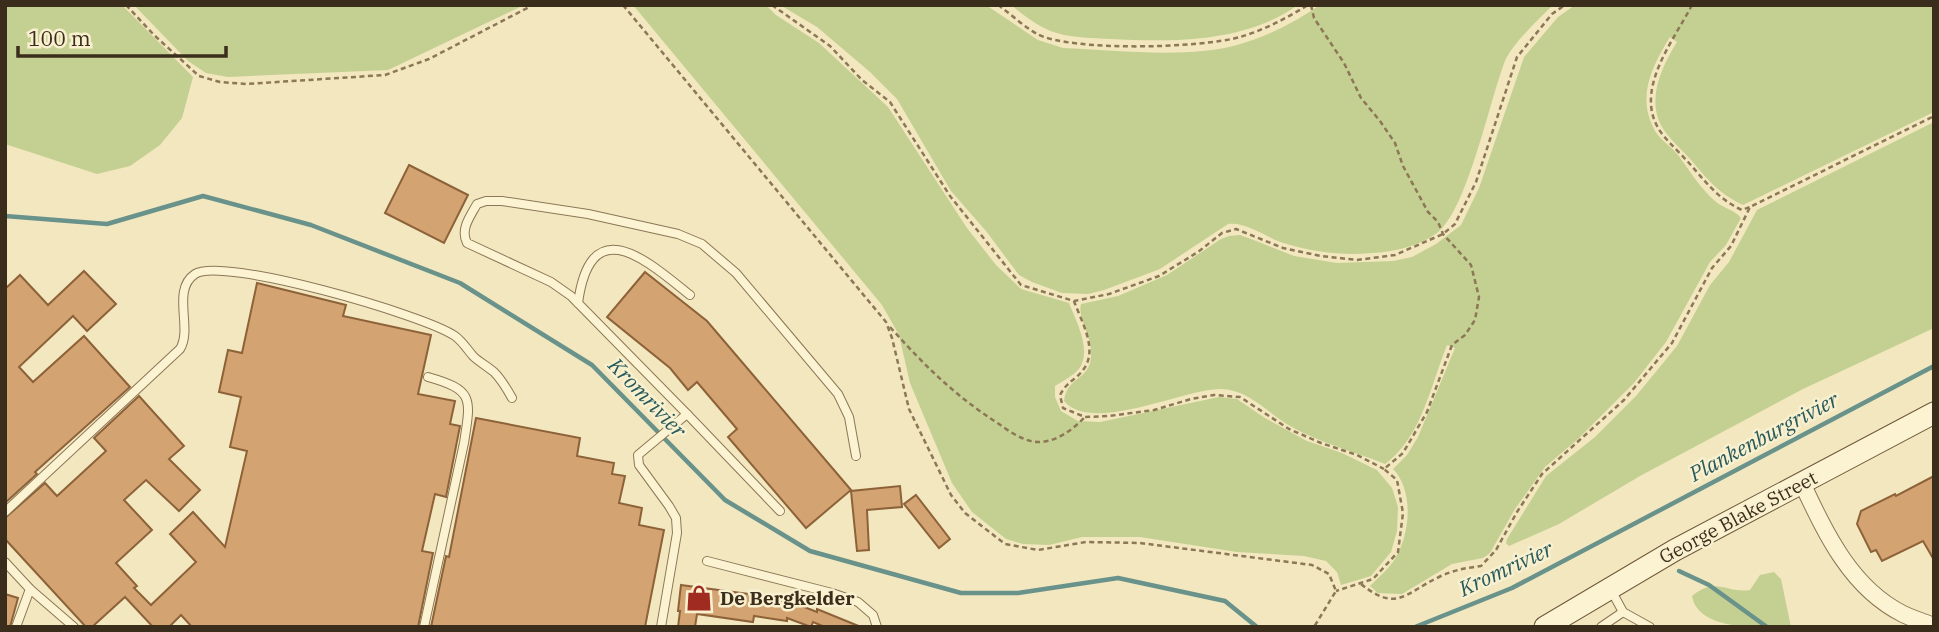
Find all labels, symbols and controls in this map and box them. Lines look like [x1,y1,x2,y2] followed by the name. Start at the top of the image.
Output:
[18,14,226,58] scale bar
[28,24,91,52] text: 100 m
[602,351,693,444] water label: Kromrivier
[1683,385,1844,488] water label: Plankenburgrivier
[1655,465,1821,569] street label: George Blake Street
[1453,534,1558,603] water label: Kromrivier
[684,583,714,613] shop icon: De Bergkelder
[720,586,855,610] place label: De Bergkelder

